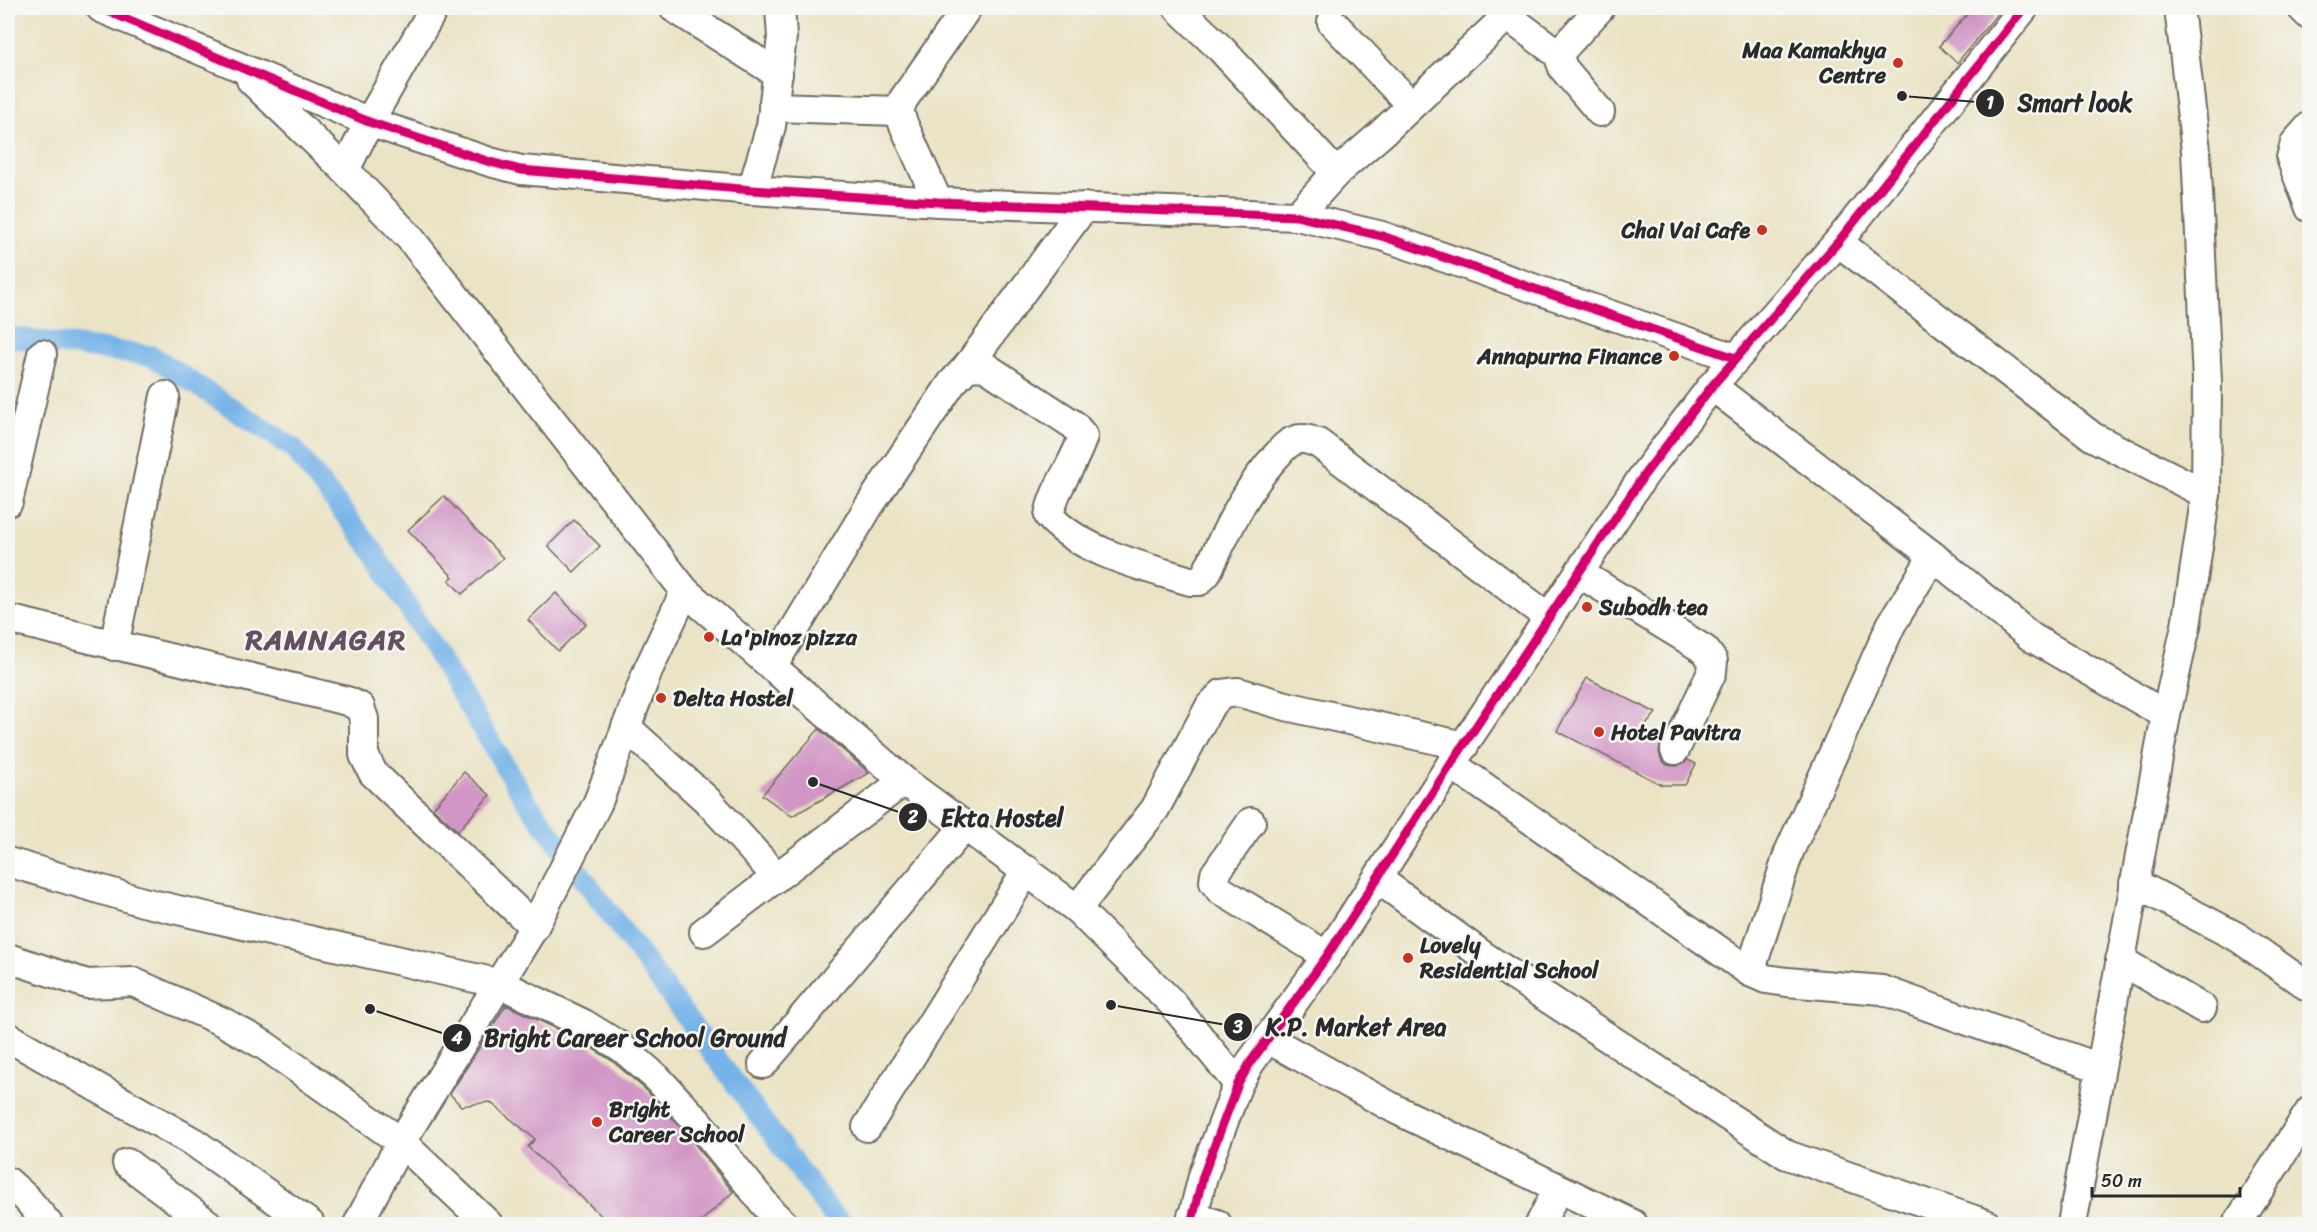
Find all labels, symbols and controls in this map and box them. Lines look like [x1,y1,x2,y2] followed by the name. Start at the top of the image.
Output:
[1741,31,1887,95] place label: Maa Kamakhya Centre
[1891,56,1905,70] marker: Maa Kamakhya Centre
[1975,82,2145,124] callout: Smart look
[2017,82,2133,124] text: Smart look
[1986,87,1994,119] text: 1
[1620,211,1750,250] place label: Chai Vai Cafe
[1755,223,1769,237] marker: Chai Vai Cafe
[1476,337,1662,376] place label: Annapurna Finance
[1667,349,1681,363] marker: Annapurna Finance
[1598,588,1708,627] place label: Subodh tea
[1580,600,1594,614] marker: Subodh tea
[245,615,406,664] district label: RAMNAGAR
[721,618,858,657] place label: La'pinoz pizza
[702,630,716,644] marker: La'pinoz pizza
[673,679,795,718] place label: Delta Hostel
[654,691,668,705] marker: Delta Hostel
[1610,713,1742,752] place label: Hotel Pavitra
[1592,725,1606,739] marker: Hotel Pavitra
[898,796,1076,838] callout: Ekta Hostel
[941,797,1065,839] text: Ekta Hostel
[907,801,919,833] text: 2
[1419,926,1600,990] place label: Lovely Residential School
[1401,951,1415,965] marker: Lovely Residential School
[1223,1006,1459,1048] callout: K.P. Market Area
[1265,1006,1446,1048] text: K.P. Market Area
[1232,1011,1243,1043] text: 3
[442,1017,798,1059] callout: Bright Career School Ground
[484,1017,788,1059] text: Bright Career School Ground
[450,1022,463,1054] text: 4
[608,1090,746,1154] place label: Bright Career School
[590,1115,604,1129] marker: Bright Career School
[2092,1160,2240,1198] scale bar
[2101,1165,2142,1197] text: 50 m

